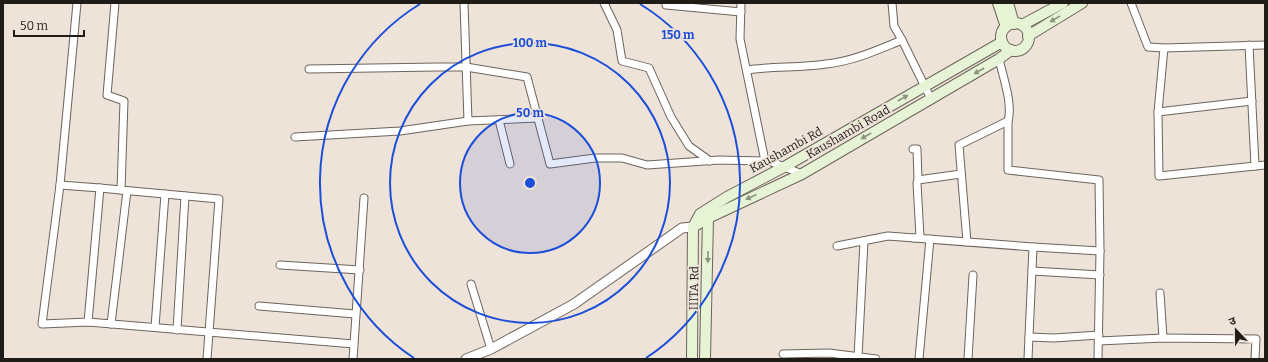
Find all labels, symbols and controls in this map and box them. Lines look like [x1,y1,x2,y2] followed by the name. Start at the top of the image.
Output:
[14,12,84,38] scale bar
[1049,16,1061,23] one-way arrow
[20,19,49,33] text: 50 m
[662,28,695,42] text: 150 m
[513,36,548,50] text: 100 m
[973,68,984,75] one-way arrow
[897,95,909,102] one-way arrow
[804,102,892,162] street label: Kaushambi Road
[516,106,544,120] text: 50 m
[747,124,825,176] street label: Kaushambi Rd
[860,133,872,140] one-way arrow
[523,176,537,190] centre of rings
[746,194,757,200] one-way arrow
[704,251,711,263] one-way arrow
[687,266,701,310] street label: IIITA Rd
[1216,310,1256,350] north arrow
[1227,314,1238,328] text: उ

